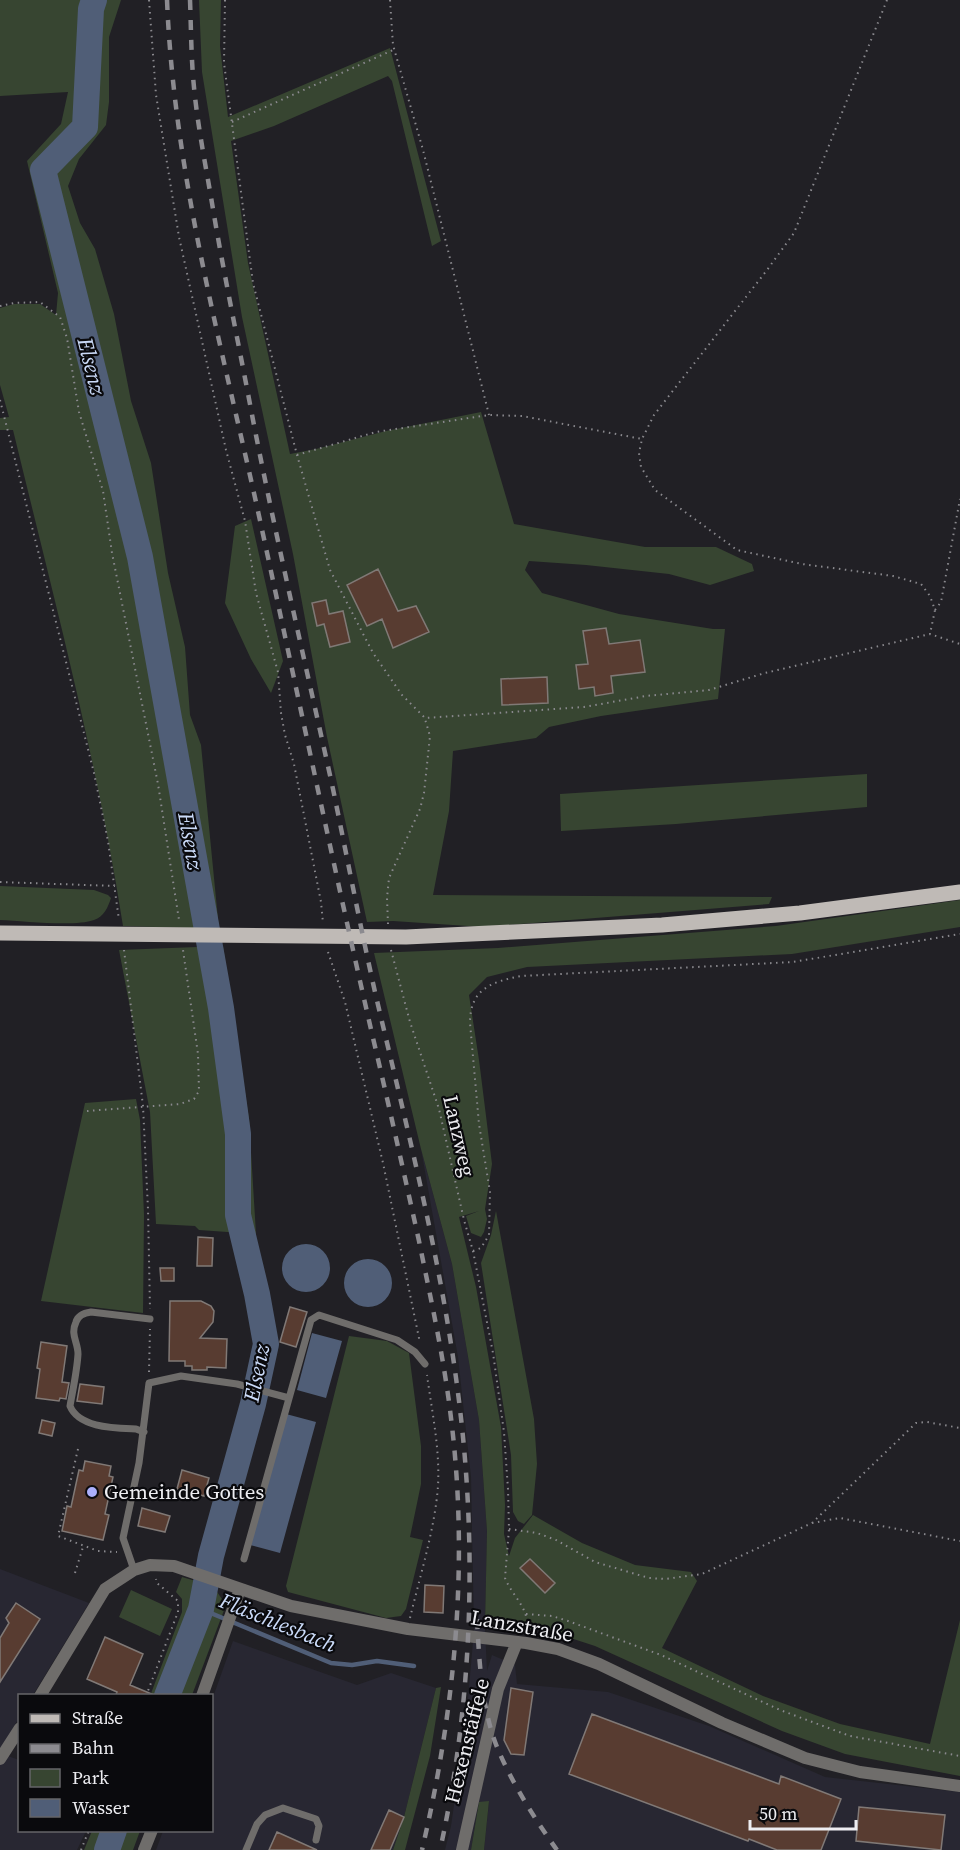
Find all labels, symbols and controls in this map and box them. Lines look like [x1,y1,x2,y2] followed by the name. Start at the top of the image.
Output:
[70,333,114,399] water label: Elsenz
[171,809,211,873] water label: Elsenz
[436,1092,483,1180] street label: Lanzweg
[236,1341,276,1405] water label: Elsenz
[104,1477,264,1506] place label: Gemeinde Gottes
[85,1485,99,1499] marker: Gemeinde Gottes
[214,1585,341,1659] water label: Fläschlesbach
[468,1602,576,1649] street label: Lanzstraße
[437,1675,496,1807] street label: Hexenstäffele
[18,1694,213,1832] legend
[72,1705,123,1730] text: Straße
[72,1735,114,1760] text: Bahn
[72,1765,109,1790] text: Park
[750,1793,856,1831] scale bar
[72,1795,130,1820] text: Wasser
[759,1801,797,1826] text: 50 m

